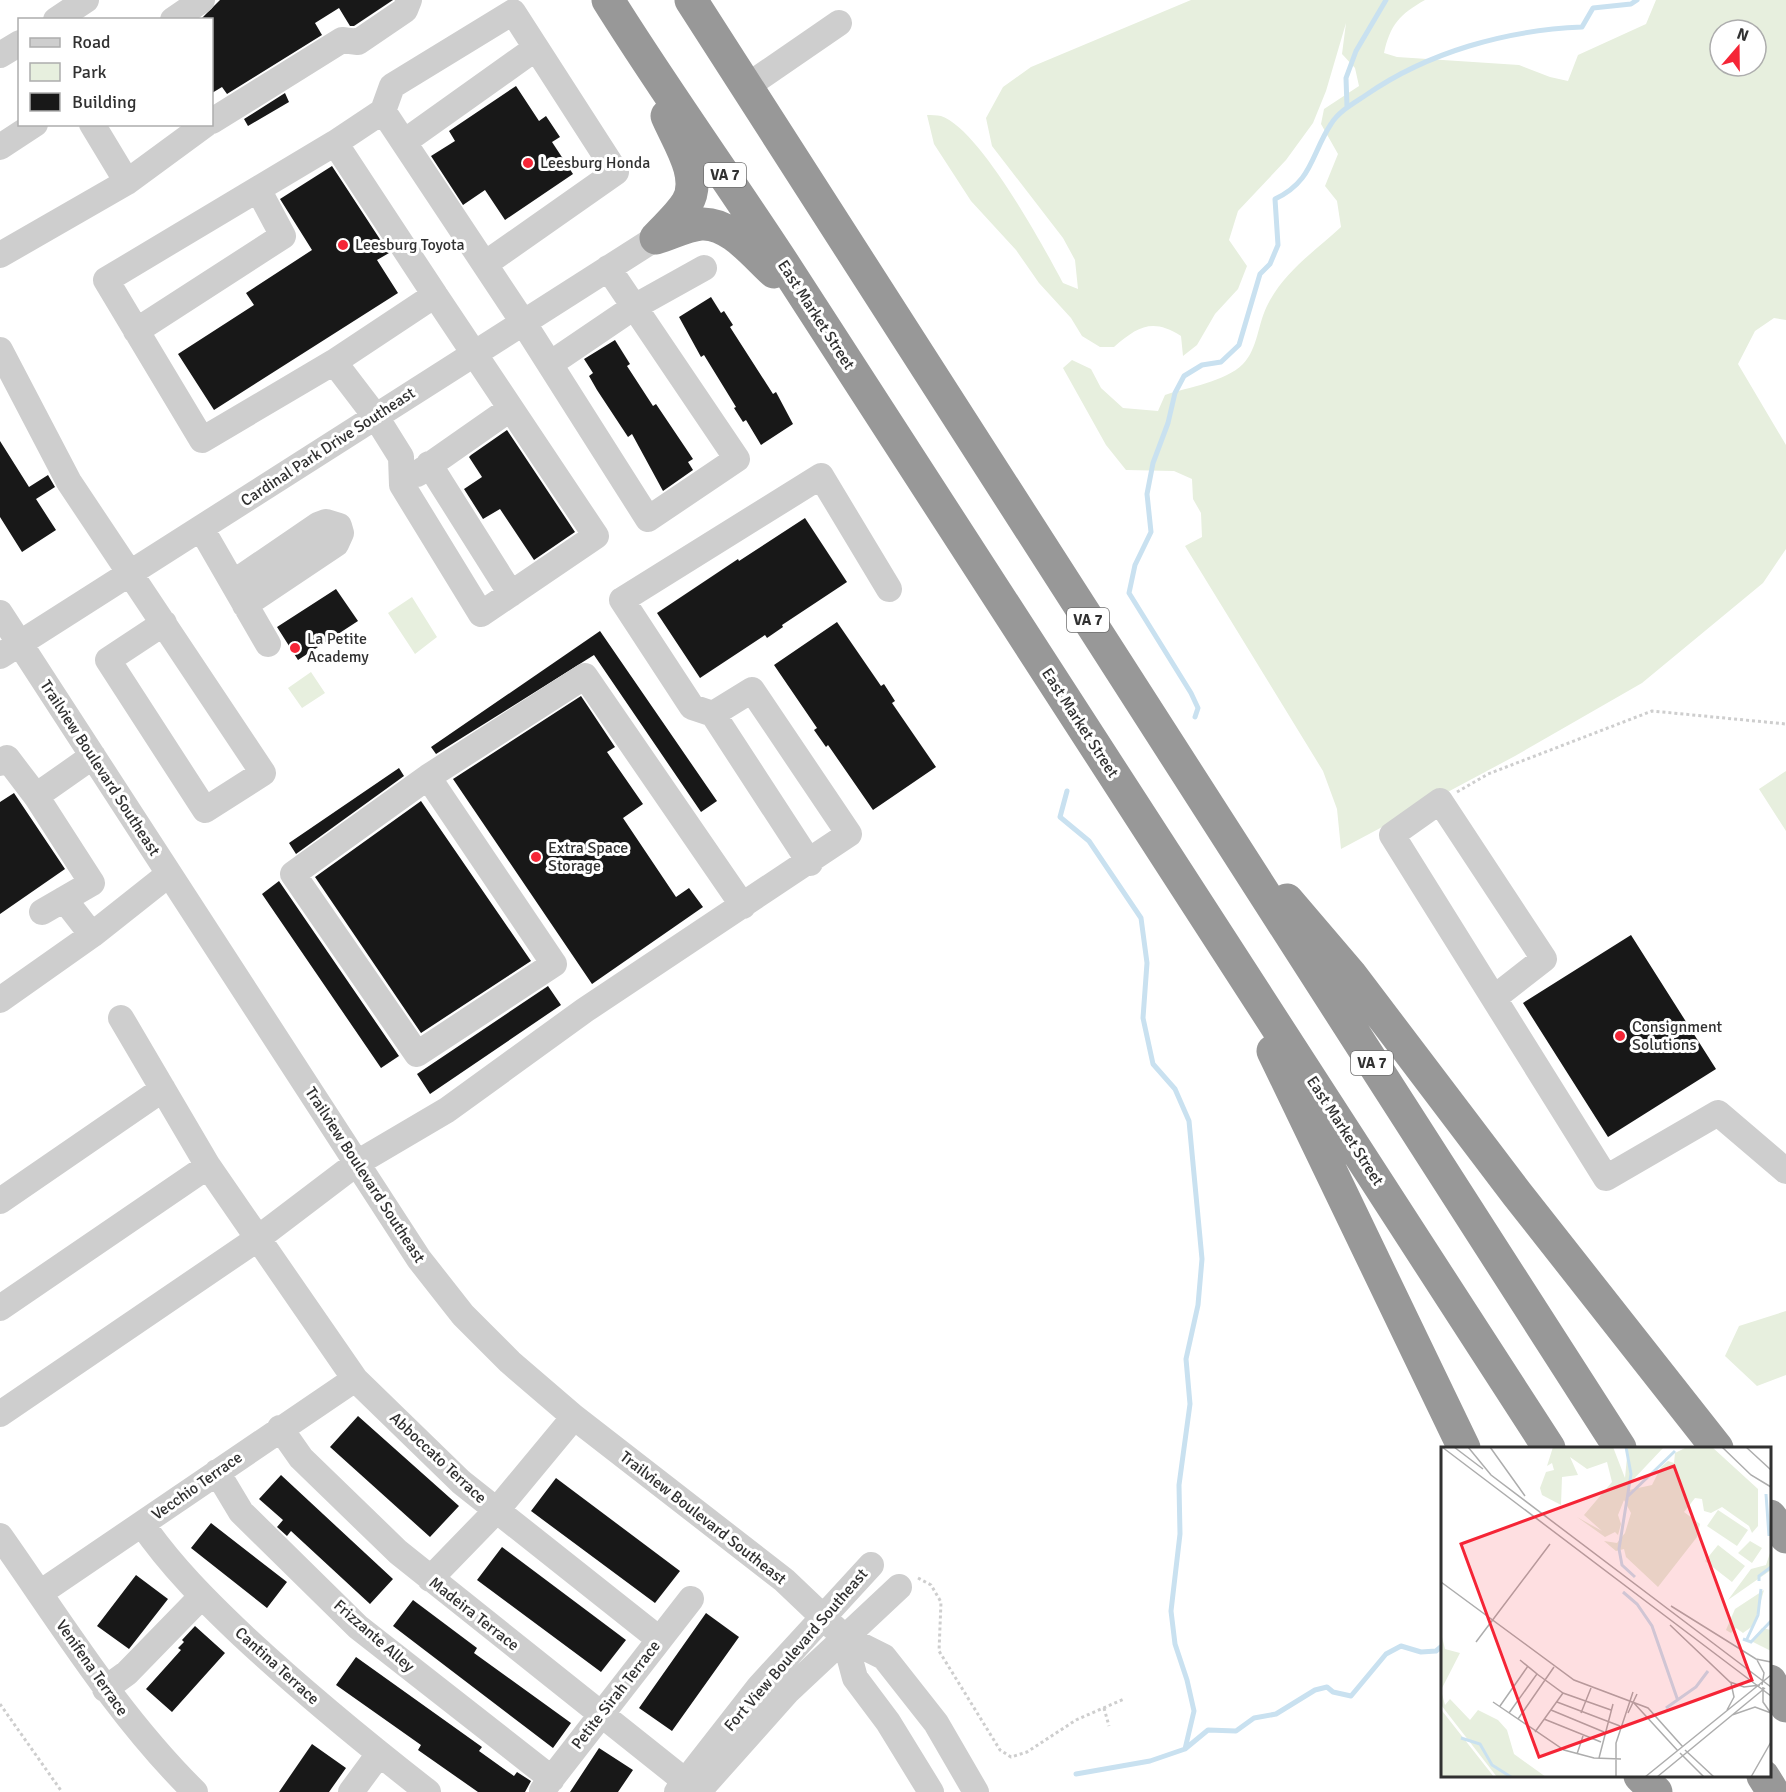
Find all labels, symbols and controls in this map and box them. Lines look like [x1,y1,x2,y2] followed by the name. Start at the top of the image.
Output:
[18,18,213,126] legend
[1708,18,1768,78] north arrow
[1734,24,1751,46] text: N
[72,31,111,53] text: Road
[72,61,107,83] text: Park
[72,91,136,113] text: Building
[540,153,650,173] place label: Leesburg Honda
[521,156,535,170] marker: Leesburg Honda
[704,163,746,187] road number: VA 7
[355,235,465,255] place label: Leesburg Toyota
[336,238,350,252] marker: Leesburg Toyota
[773,256,859,374] street label: East Market Street
[237,383,419,511] street label: Cardinal Park Drive Southeast
[1067,608,1109,632] road number: VA 7
[307,629,369,667] place label: La Petite Academy
[288,641,302,655] marker: La Petite Academy
[1037,664,1123,782] street label: East Market Street
[36,676,165,860] street label: Trailview Boulevard Southeast
[548,838,628,876] place label: Extra Space Storage
[529,850,543,864] marker: Extra Space Storage
[1632,1017,1723,1055] place label: Consignment Solutions
[1613,1029,1627,1043] marker: Consignment Solutions
[1351,1051,1393,1075] road number: VA 7
[1302,1072,1388,1190] street label: East Market Street
[301,1083,430,1267] street label: Trailview Boulevard Southeast
[385,1408,491,1508] street label: Abboccato Terrace
[148,1447,246,1525] street label: Vecchio Terrace
[616,1447,790,1589] street label: Trailview Boulevard Southeast
[1441,1447,1771,1777] inset map
[720,1564,872,1735] street label: Fort View Boulevard Southeast
[425,1573,523,1655] street label: Madeira Terrace
[329,1595,419,1677] street label: Frizzante Alley
[51,1616,133,1720] street label: Venifena Terrace
[231,1623,323,1709] street label: Cantina Terrace
[567,1637,665,1753] street label: Petite Sirah Terrace

